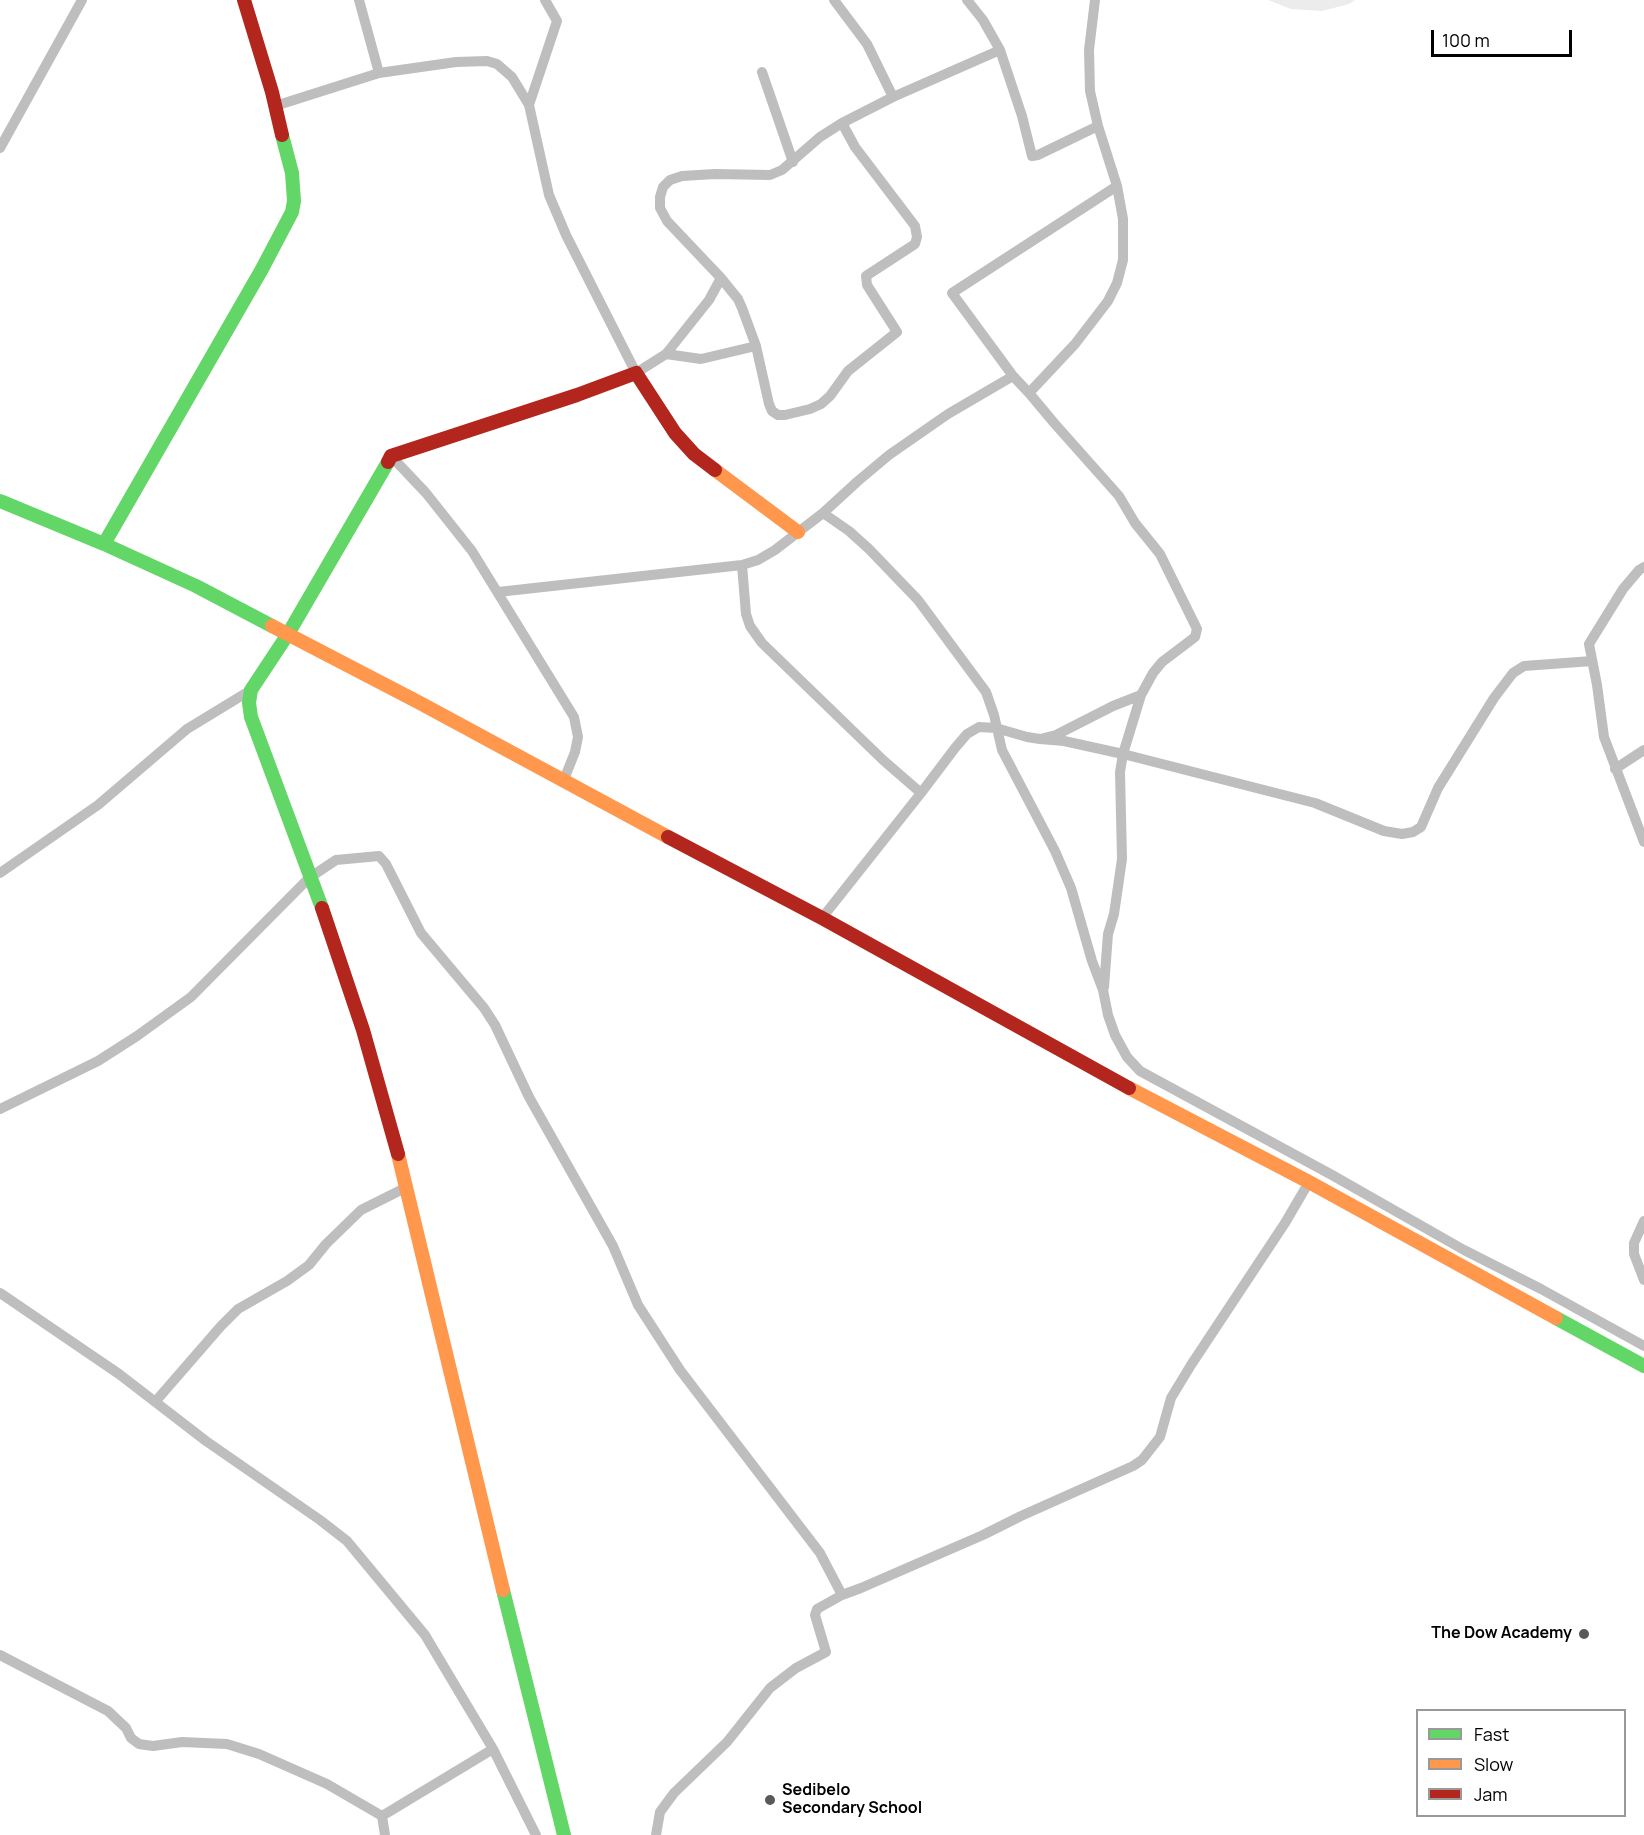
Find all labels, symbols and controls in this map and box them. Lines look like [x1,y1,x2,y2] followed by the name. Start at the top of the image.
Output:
[1434,18,1575,56] scale bar
[1442,28,1490,52] text: 100 m
[1431,1624,1572,1644] place label: The Dow Academy
[1577,1627,1591,1641] marker: The Dow Academy
[1416,1709,1626,1817] legend
[1474,1722,1509,1746] text: Fast
[1474,1752,1513,1776] text: Slow
[782,1781,922,1819] place label: Sedibelo Secondary School
[1474,1782,1508,1806] text: Jam
[763,1793,777,1807] marker: Sedibelo Secondary School

